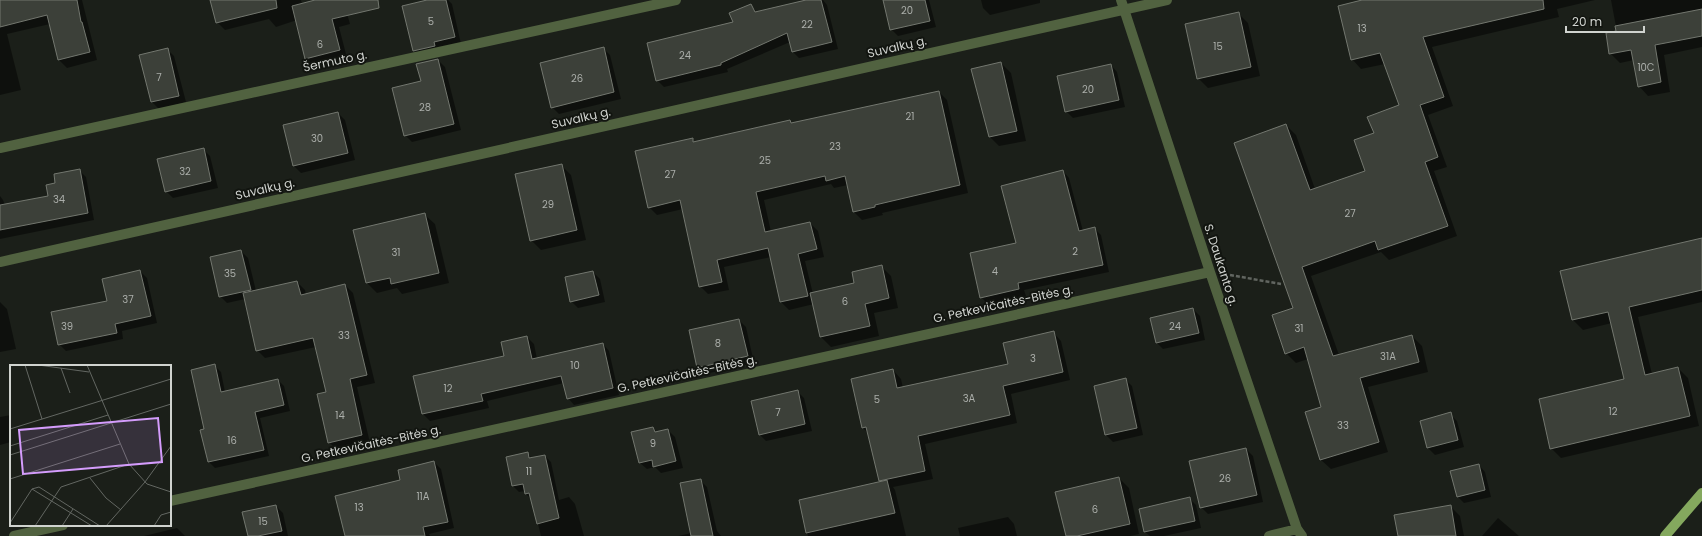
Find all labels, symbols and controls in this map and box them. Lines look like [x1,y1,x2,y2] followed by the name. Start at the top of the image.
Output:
[901,3,913,18] house number: 20
[1566,8,1644,34] scale bar
[1572,13,1602,30] text: 20 m
[428,14,434,29] house number: 5
[801,17,813,32] house number: 22
[1357,21,1367,36] house number: 13
[866,31,928,62] street label: Suvalkų g.
[317,37,323,52] house number: 6
[1213,39,1223,54] house number: 15
[301,45,368,76] street label: Šermuto g.
[679,48,691,63] house number: 24
[1637,60,1655,75] house number: 10C
[156,70,162,85] house number: 7
[571,71,583,86] house number: 26
[1082,82,1094,97] house number: 20
[419,100,431,115] house number: 28
[550,102,612,133] street label: Suvalkų g.
[906,109,914,124] house number: 21
[311,131,323,146] house number: 30
[829,139,841,154] house number: 23
[759,153,771,168] house number: 25
[179,164,191,179] house number: 32
[664,167,676,182] house number: 27
[234,173,296,204] street label: Suvalkų g.
[53,192,65,207] house number: 34
[542,197,554,212] house number: 29
[1344,206,1356,221] house number: 27
[1200,222,1243,308] street label: S. Daukanto g.
[1072,244,1078,259] house number: 2
[391,245,401,260] house number: 31
[992,264,998,279] house number: 4
[224,266,236,281] house number: 35
[931,280,1074,327] street label: G. Petkevičaitės-Bitės g.
[122,292,134,307] house number: 37
[842,294,848,309] house number: 6
[61,319,73,334] house number: 39
[1169,319,1181,334] house number: 24
[1294,321,1304,336] house number: 31
[338,328,350,343] house number: 33
[715,336,721,351] house number: 8
[1380,349,1396,364] house number: 31A
[615,350,758,397] street label: G. Petkevičaitės-Bitės g.
[1030,351,1036,366] house number: 3
[570,358,580,373] house number: 10
[10,365,171,526] inset map
[444,381,453,396] house number: 12
[963,391,976,406] house number: 3A
[874,392,880,407] house number: 5
[1609,404,1618,419] house number: 12
[775,405,781,420] house number: 7
[335,408,345,423] house number: 14
[1337,418,1349,433] house number: 33
[299,420,442,467] street label: G. Petkevičaitės-Bitės g.
[227,433,237,448] house number: 16
[650,436,656,451] house number: 9
[526,464,532,479] house number: 11
[1219,471,1231,486] house number: 26
[416,489,430,504] house number: 11A
[354,500,364,515] house number: 13
[1092,502,1098,517] house number: 6
[258,514,268,529] house number: 15

